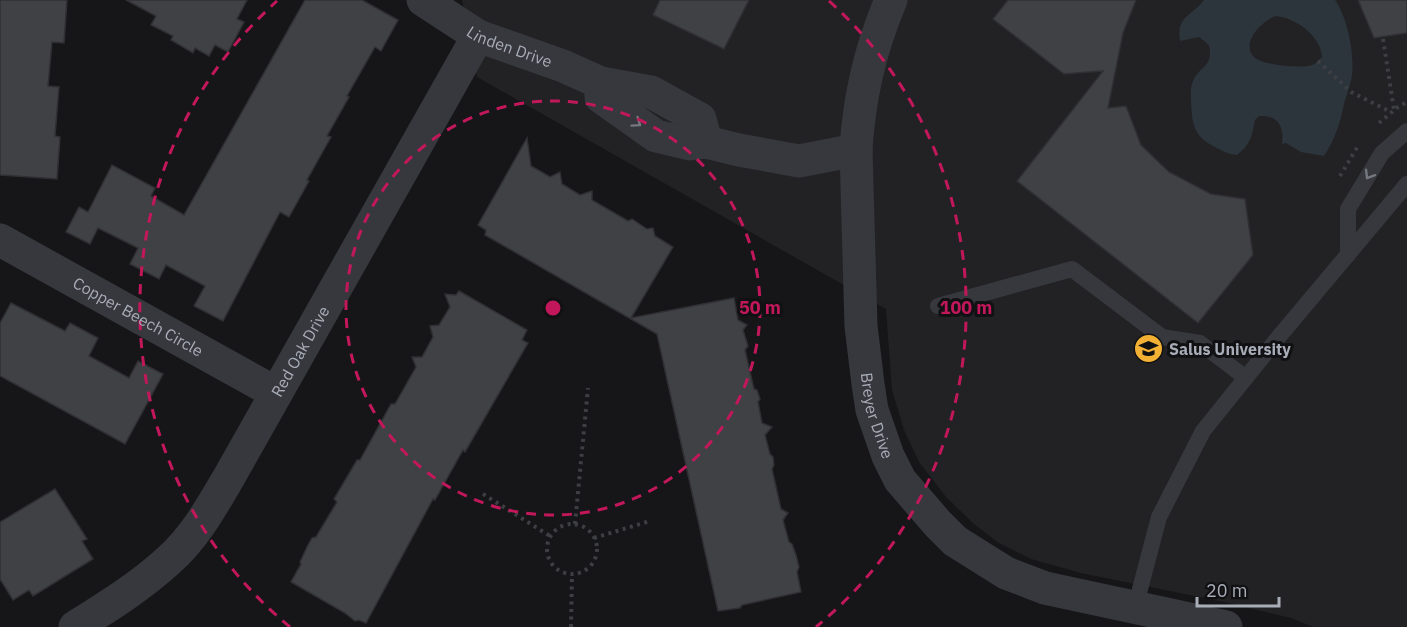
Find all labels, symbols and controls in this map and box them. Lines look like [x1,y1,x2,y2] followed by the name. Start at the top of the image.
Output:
[463,21,555,71] street label: Linden Drive
[630,115,641,126] one-way arrow
[1364,169,1376,179] one-way arrow
[70,272,207,361] street label: Copper Beech Circle
[739,296,781,319] text: 50 m
[940,296,992,319] text: 100 m
[543,298,563,318] centre of rings
[266,302,334,400] street label: Red Oak Drive
[1132,333,1164,365] school or university icon: Salus University
[1169,339,1291,359] place label: Salus University
[857,371,898,461] street label: Breyer Drive
[1197,570,1280,608] scale bar
[1206,579,1248,602] text: 20 m

